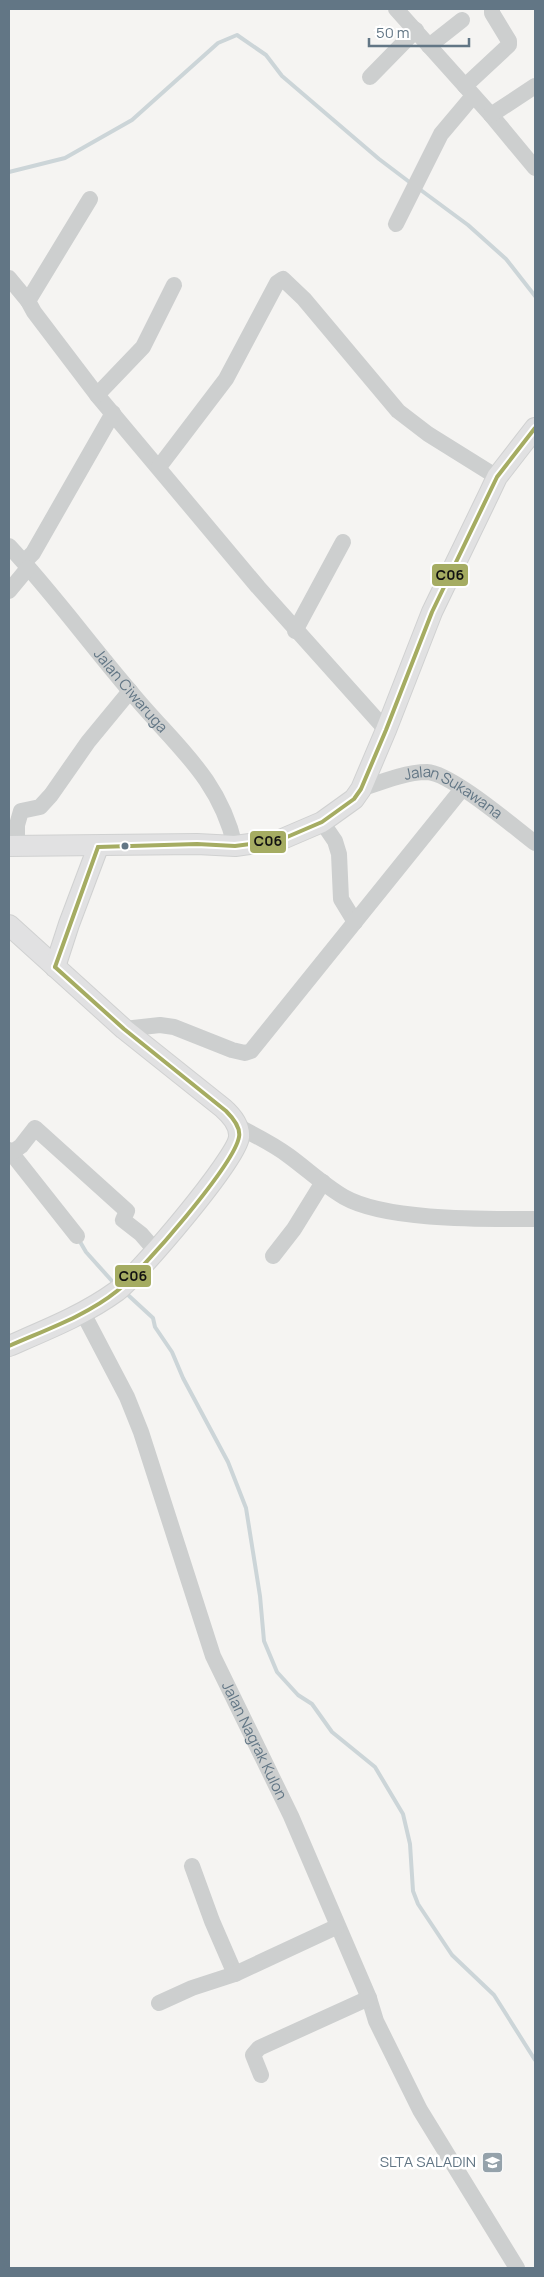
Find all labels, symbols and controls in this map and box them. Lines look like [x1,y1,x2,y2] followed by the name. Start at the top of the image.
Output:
[369,15,469,47] scale bar
[376,22,410,43] text: 50 m
[431,563,469,587] line badge: C06
[436,565,464,584] text: C06
[89,644,173,737] street label: Jalan Ciwaruga
[402,761,507,824] street label: Jalan Sukawana
[249,830,287,854] line badge: C06
[254,831,282,850] text: C06
[120,841,130,851] unlabelled marker
[114,1264,152,1288] line badge: C06
[119,1266,147,1285] text: C06
[217,1678,292,1803] street label: Jalan Nagrak Kulon
[480,2150,504,2174] school or university icon: SLTA SALADIN
[380,2151,476,2172] place label: SLTA SALADIN

